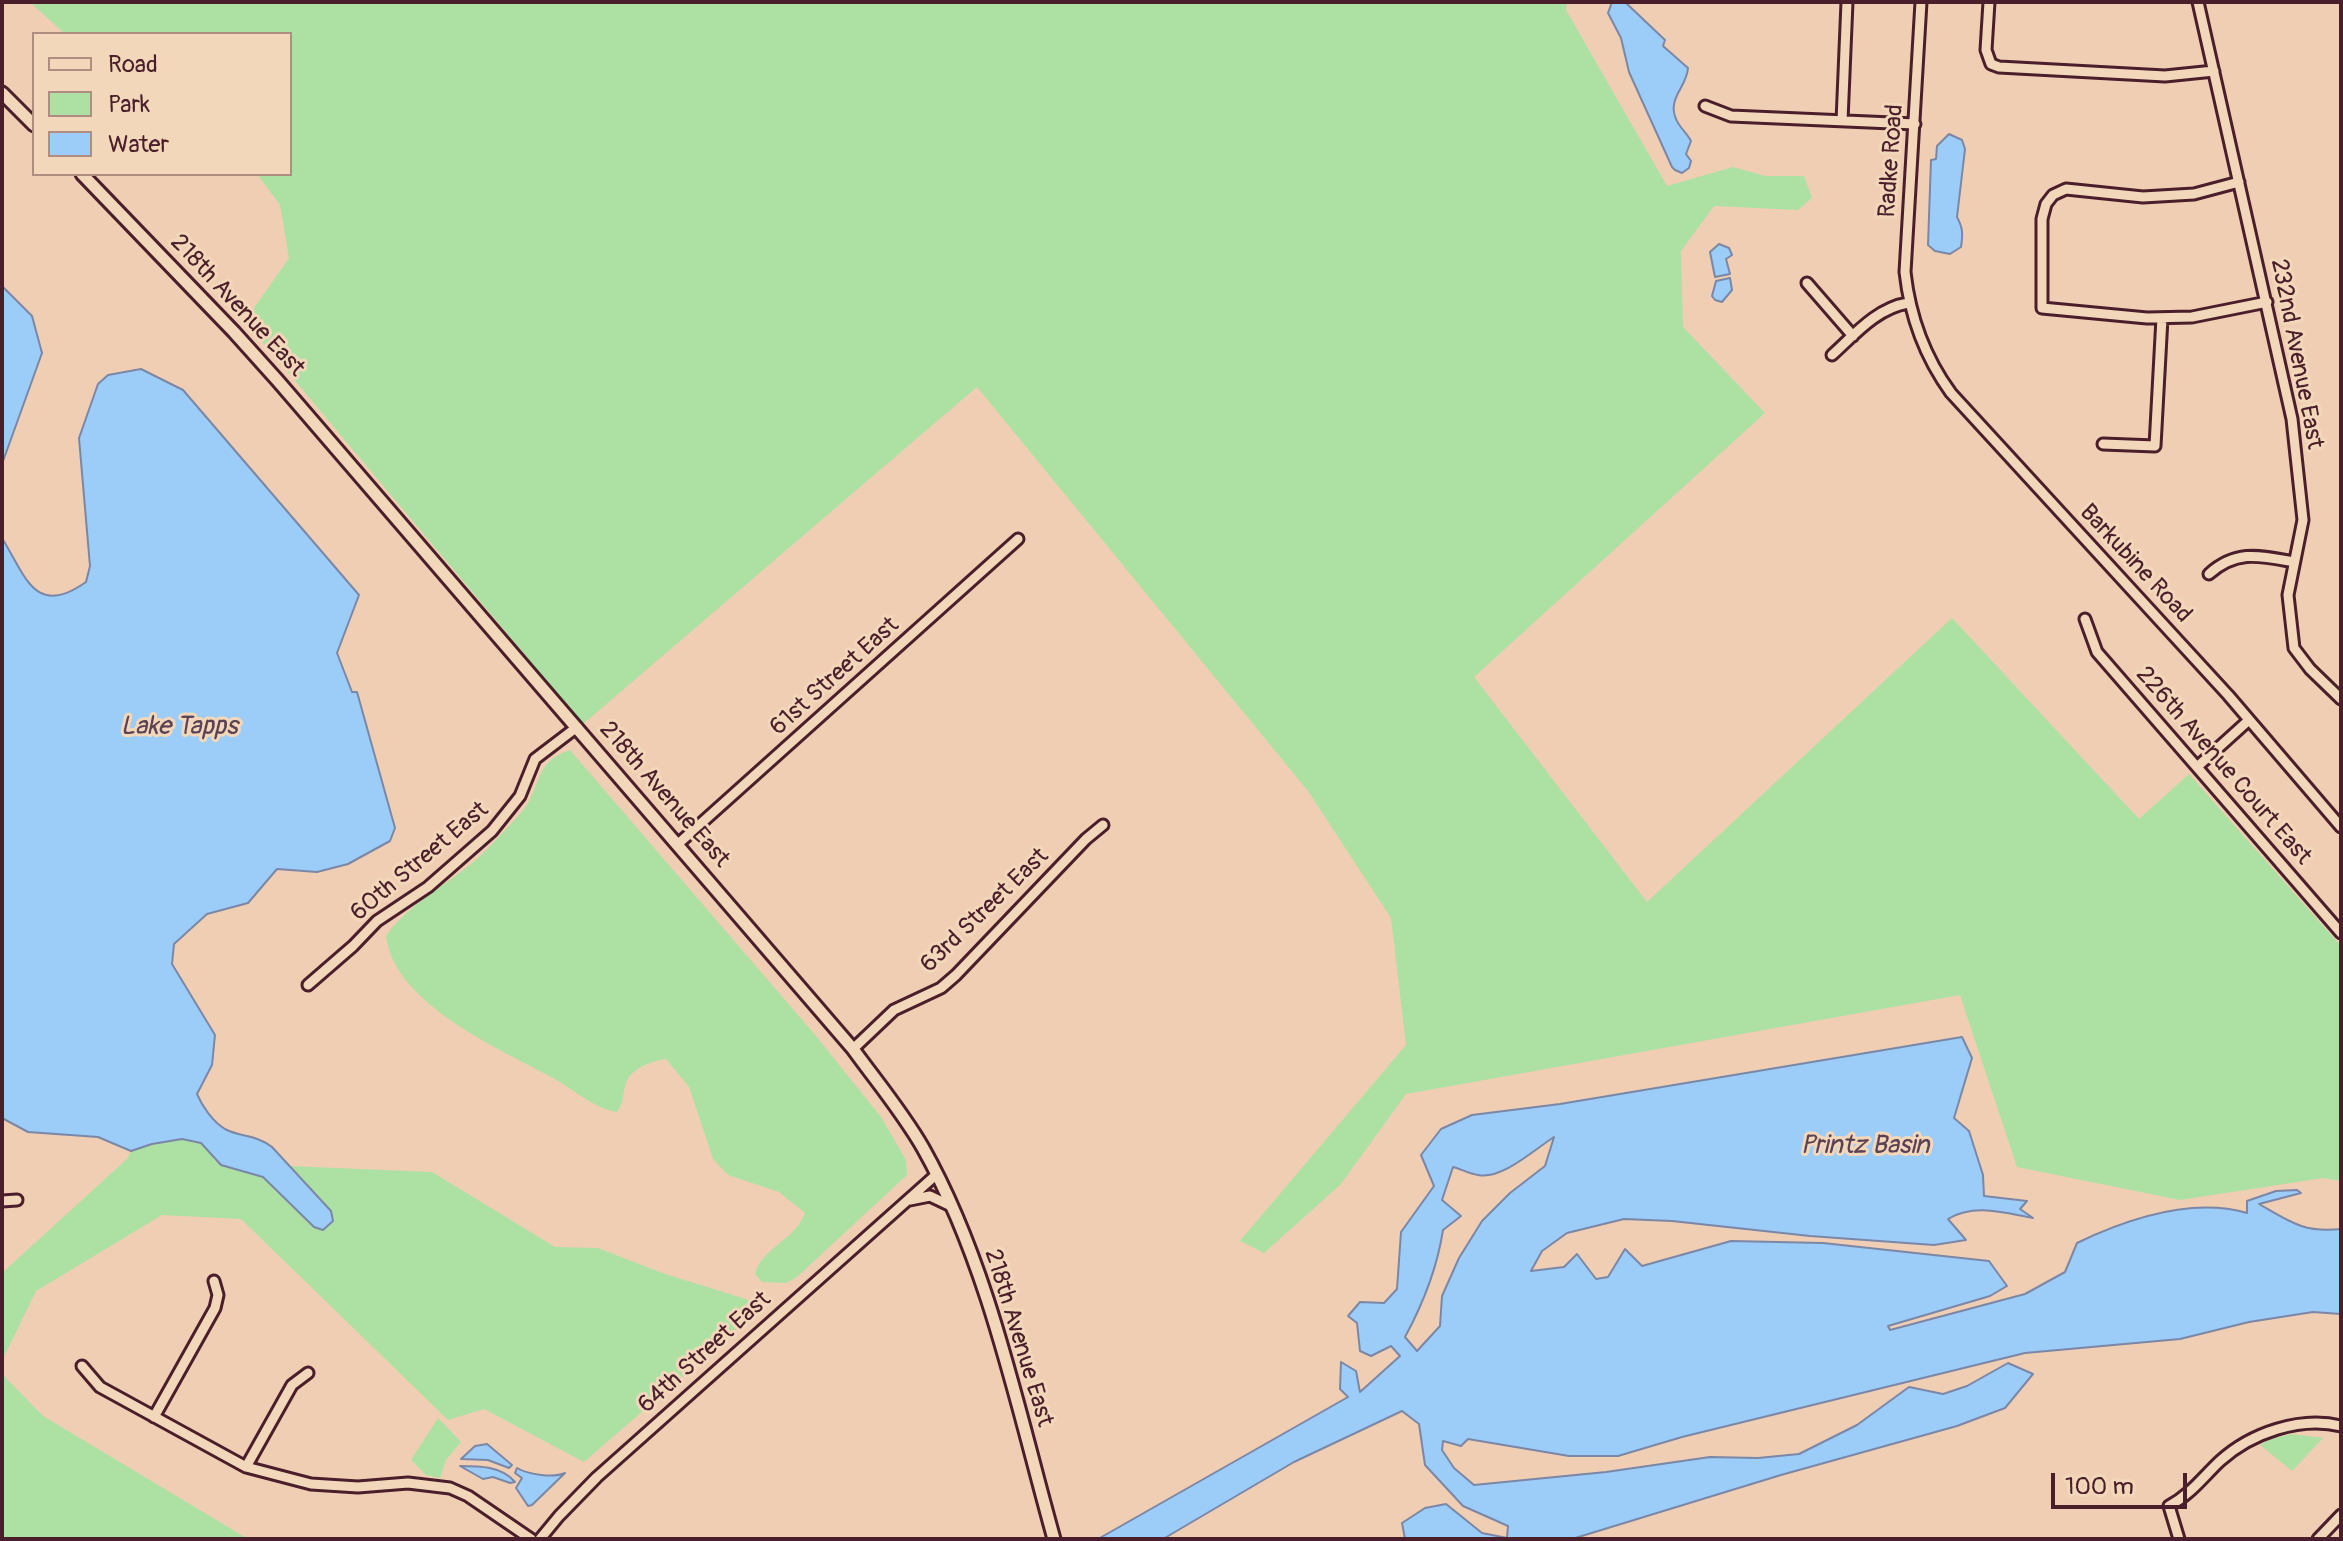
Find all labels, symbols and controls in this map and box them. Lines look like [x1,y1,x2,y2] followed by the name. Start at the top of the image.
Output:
[32,32,292,176] legend
[108,50,158,79] text: Road
[108,90,150,119] text: Park
[1874,103,1910,219] street label: Radke Road
[108,130,169,159] text: Water
[164,229,310,383] street label: 218th Avenue East
[2263,256,2329,452] street label: 232nd Avenue East
[2073,499,2197,629] street label: Barkubine Road
[765,612,905,742] street label: 61st Street East
[2129,661,2317,871] street label: 226th Avenue Court East
[120,711,238,743] water label: Lake Tapps
[593,716,735,874] street label: 218th Avenue East
[345,796,495,928] street label: 60th Street East
[915,843,1055,979] street label: 63rd Street East
[1800,1130,1930,1162] water label: Printz Basin
[977,1246,1059,1430] street label: 218th Avenue East
[633,1286,777,1420] street label: 64th Street East
[2055,1457,2191,1507] scale bar
[2065,1472,2134,1501] text: 100 m

